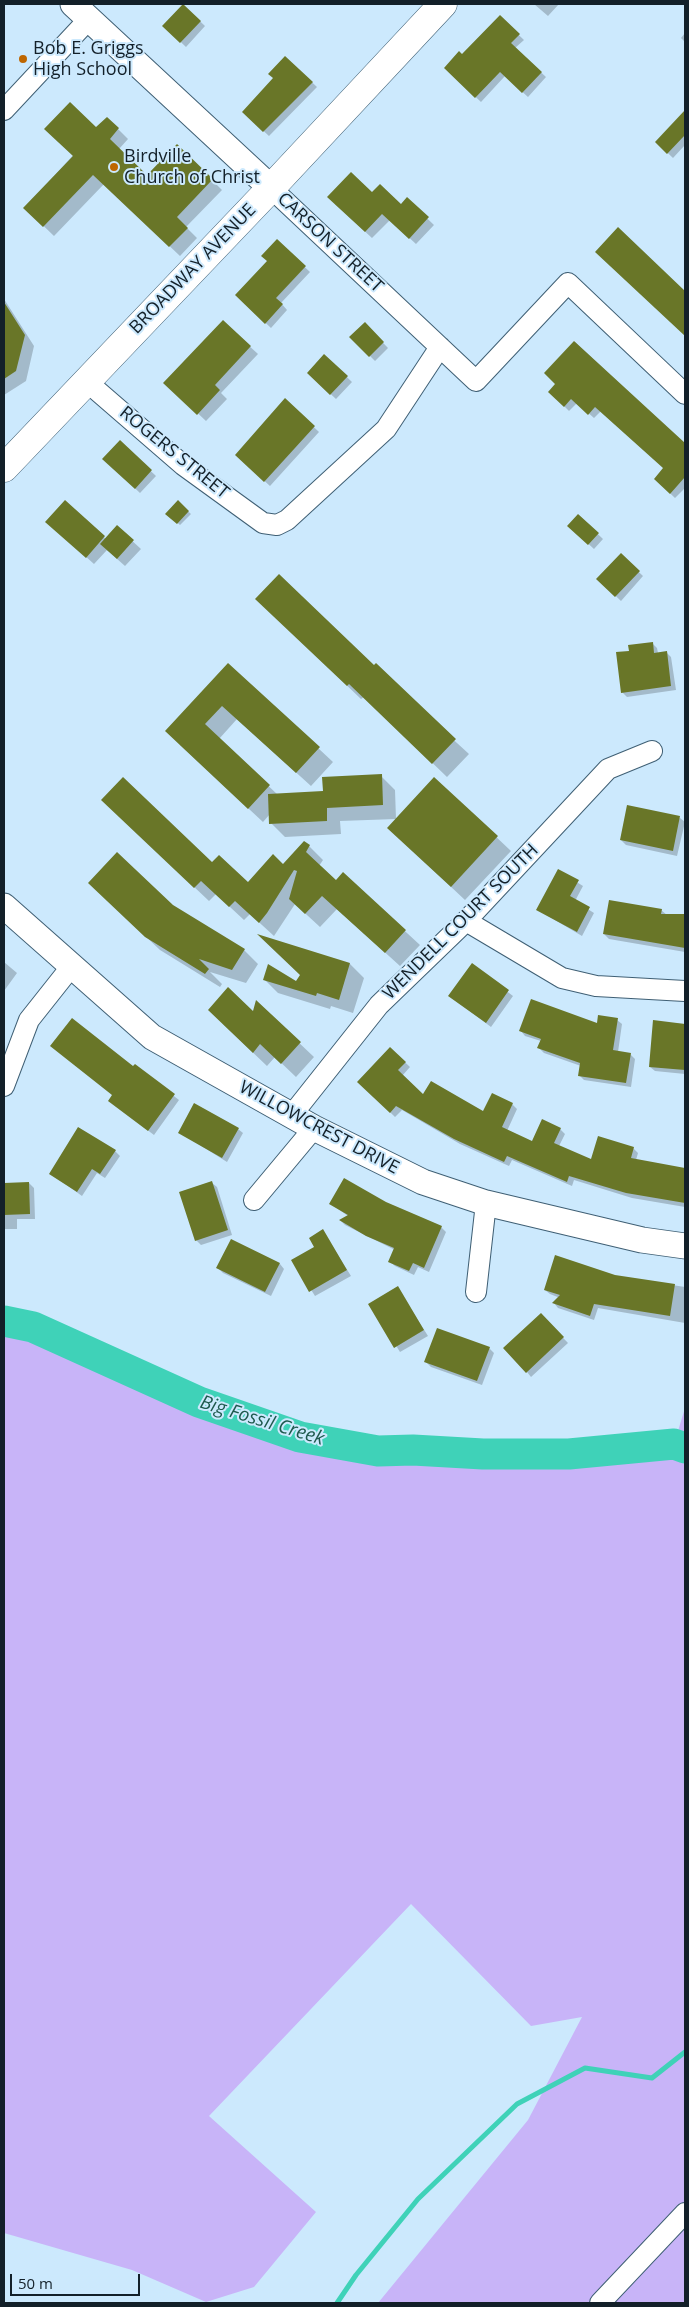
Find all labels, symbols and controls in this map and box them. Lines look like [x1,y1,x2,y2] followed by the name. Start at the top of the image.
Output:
[33,38,144,80] place label: Bob E. Griggs High School
[17,53,29,65] marker: Bob E. Griggs High School
[124,146,260,188] place label: Birdville Church of Christ
[108,161,120,173] marker: Birdville Church of Christ
[273,188,387,298] street label: CARSON STREET
[125,199,261,339] street label: BROADWAY AVENUE
[115,402,233,504] street label: ROGERS STREET
[379,840,543,1004] street label: WENDELL COURT SOUTH
[235,1077,403,1179] street label: WILLOWCREST DRIVE
[197,1391,327,1451] water label: Big Fossil Creek
[12,2264,142,2296] scale bar
[18,2273,53,2293] text: 50 m

